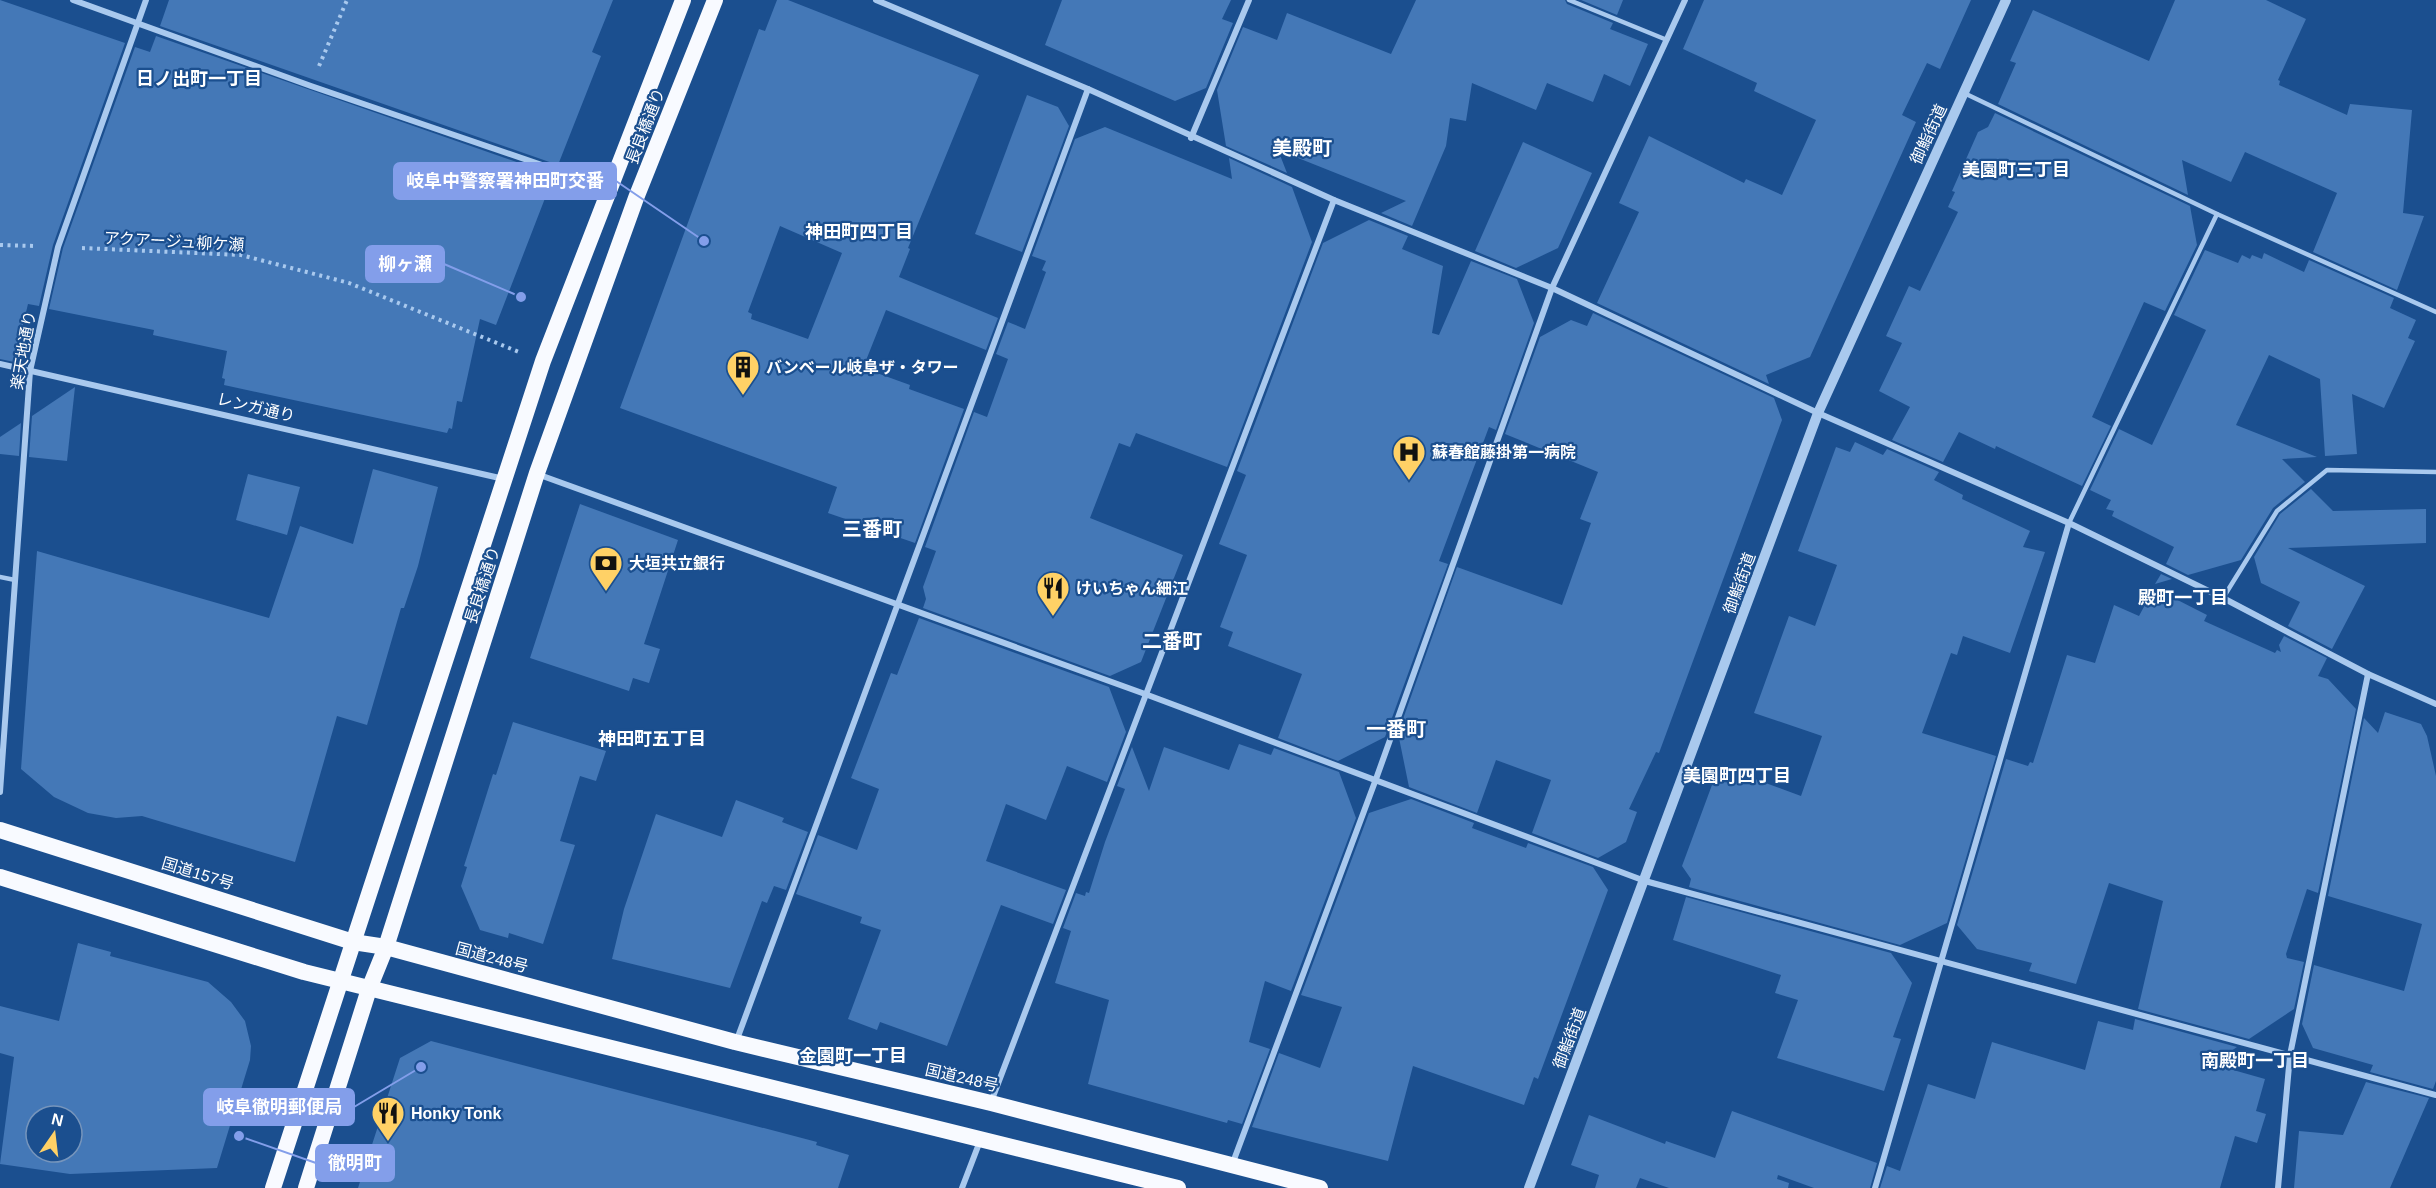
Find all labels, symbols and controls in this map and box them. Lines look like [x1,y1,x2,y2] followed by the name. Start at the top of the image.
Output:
[136,69,262,89] district label: 日ノ出町一丁目
[623,86,668,167] street label: 長良橋通り
[1907,102,1950,167] street label: 御鮨街道
[1272,137,1332,159] district label: 美殿町
[1962,160,2070,180] district label: 美園町三丁目
[394,163,616,199] callout: 岐阜中警察署神田町交番
[406,171,604,191] text: 岐阜中警察署神田町交番
[805,222,913,242] district label: 神田町四丁目
[103,229,245,254] street label: アクアージュ柳ケ瀬
[366,246,444,282] callout: 柳ヶ瀬
[378,254,432,274] text: 柳ヶ瀬
[8,309,39,391] street label: 楽天地通り
[725,349,761,396] building icon: バンベール岐阜ザ・タワー
[766,358,959,376] place label: バンベール岐阜ザ・タワー
[215,390,297,425] street label: レンガ通り
[1391,434,1427,481] hospital icon: 蘇春館藤掛第一病院
[1432,443,1576,461] place label: 蘇春館藤掛第一病院
[842,518,902,540] district label: 三番町
[462,544,503,626] street label: 長良橋通り
[588,545,624,592] bank icon: 大垣共立銀行
[1721,550,1758,616] street label: 御鮨街道
[629,555,725,572] place label: 大垣共立銀行
[1035,570,1071,617] restaurant icon: けいちゃん細江
[1076,580,1188,597] place label: けいちゃん細江
[2138,588,2228,608] district label: 殿町一丁目
[1142,630,1202,652] district label: 二番町
[1366,718,1426,740] district label: 一番町
[598,729,706,749] district label: 神田町五丁目
[1683,766,1791,786] district label: 美園町四丁目
[160,854,236,893] street label: 国道157号
[454,940,530,975] street label: 国道248号
[1550,1005,1589,1071] street label: 御鮨街道
[799,1046,907,1066] district label: 金園町一丁目
[2201,1051,2309,1071] district label: 南殿町一丁目
[924,1061,1000,1094] street label: 国道248号
[204,1089,354,1125] callout: 岐阜徹明郵便局
[370,1095,406,1142] restaurant icon: Honky Tonk
[216,1097,342,1117] text: 岐阜徹明郵便局
[24,1104,84,1164] north arrow
[411,1105,501,1122] place label: Honky Tonk
[50,1110,65,1130] text: N
[316,1145,394,1181] callout: 徹明町
[328,1153,382,1173] text: 徹明町

